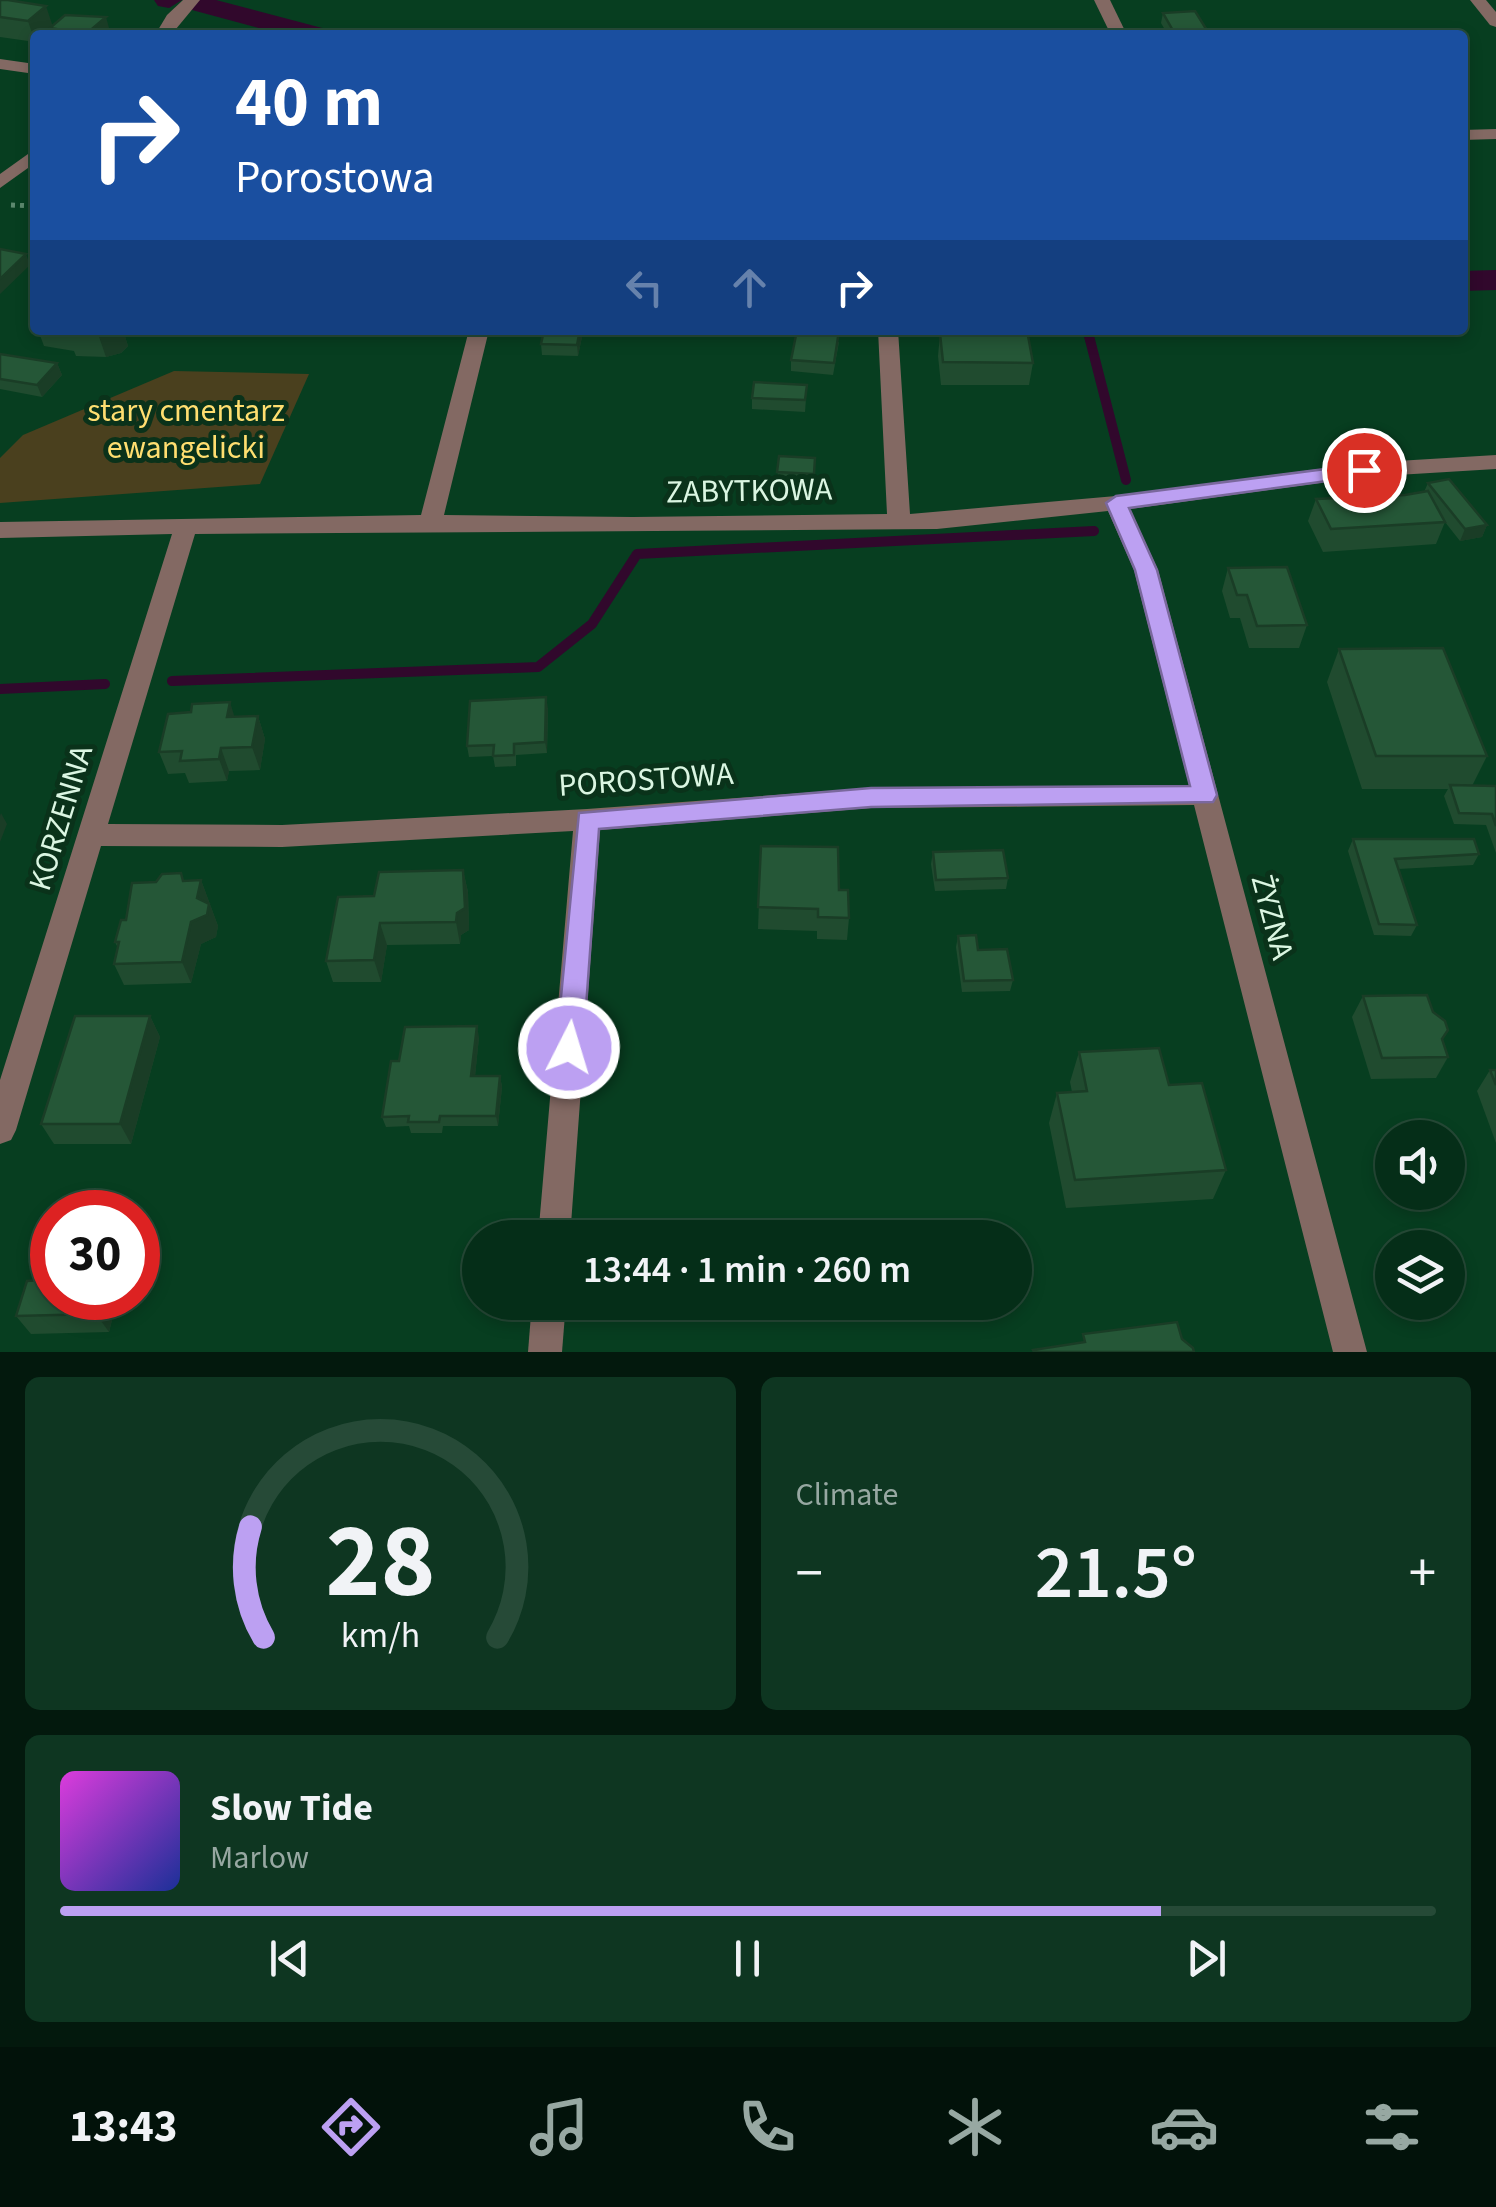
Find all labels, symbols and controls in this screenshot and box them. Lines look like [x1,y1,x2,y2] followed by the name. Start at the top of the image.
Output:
[235,53,383,153] text: 40 m
[70,70,200,200] icon: right
[235,146,435,210] text: Porostowa
[617,260,672,315] icon: left
[722,260,777,315] icon: ahead
[827,260,882,315] icon: right
[87,388,285,471] park label: stary cmentarz ewangelicki
[1322,428,1407,513] pin
[1337,443,1392,498] icon: arrive
[666,467,833,515] street label: ZABYTKOWA
[17,739,105,896] street label: KORZENNA
[557,751,736,809] street label: POROSTOWA
[1239,869,1306,965] street label: ŻYZNA
[517,996,621,1100] position arrow
[1375,1120,1465,1320] map controls
[1375,1120,1465,1210] button: sound
[30,1190,160,1320] speed limit sign: 30
[1375,1230,1465,1320] button: layers
[583,1243,911,1297] text: 13:44 · 1 min · 260 m
[796,1472,898,1518] text: Climate
[325,1489,435,1637] text: 28
[1035,1520,1197,1627] text: 21.5°
[796,1535,823,1613] text: −
[1409,1535,1436,1613] text: +
[341,1610,420,1661] text: km/h
[210,1781,373,1835] text: Slow Tide
[210,1835,309,1881] text: Marlow
[262,1931,317,1986] icon: previous
[720,1931,775,1986] icon: pause
[1179,1931,1234,1986] icon: next
[316,2092,386,2162] icon: directions
[524,2092,594,2162] icon: music
[732,2092,802,2162] icon: phone
[940,2092,1010,2162] icon: climate
[1149,2092,1219,2162] icon: car
[1357,2092,1427,2162] icon: filters
[69,2095,178,2159] text: 13:43

